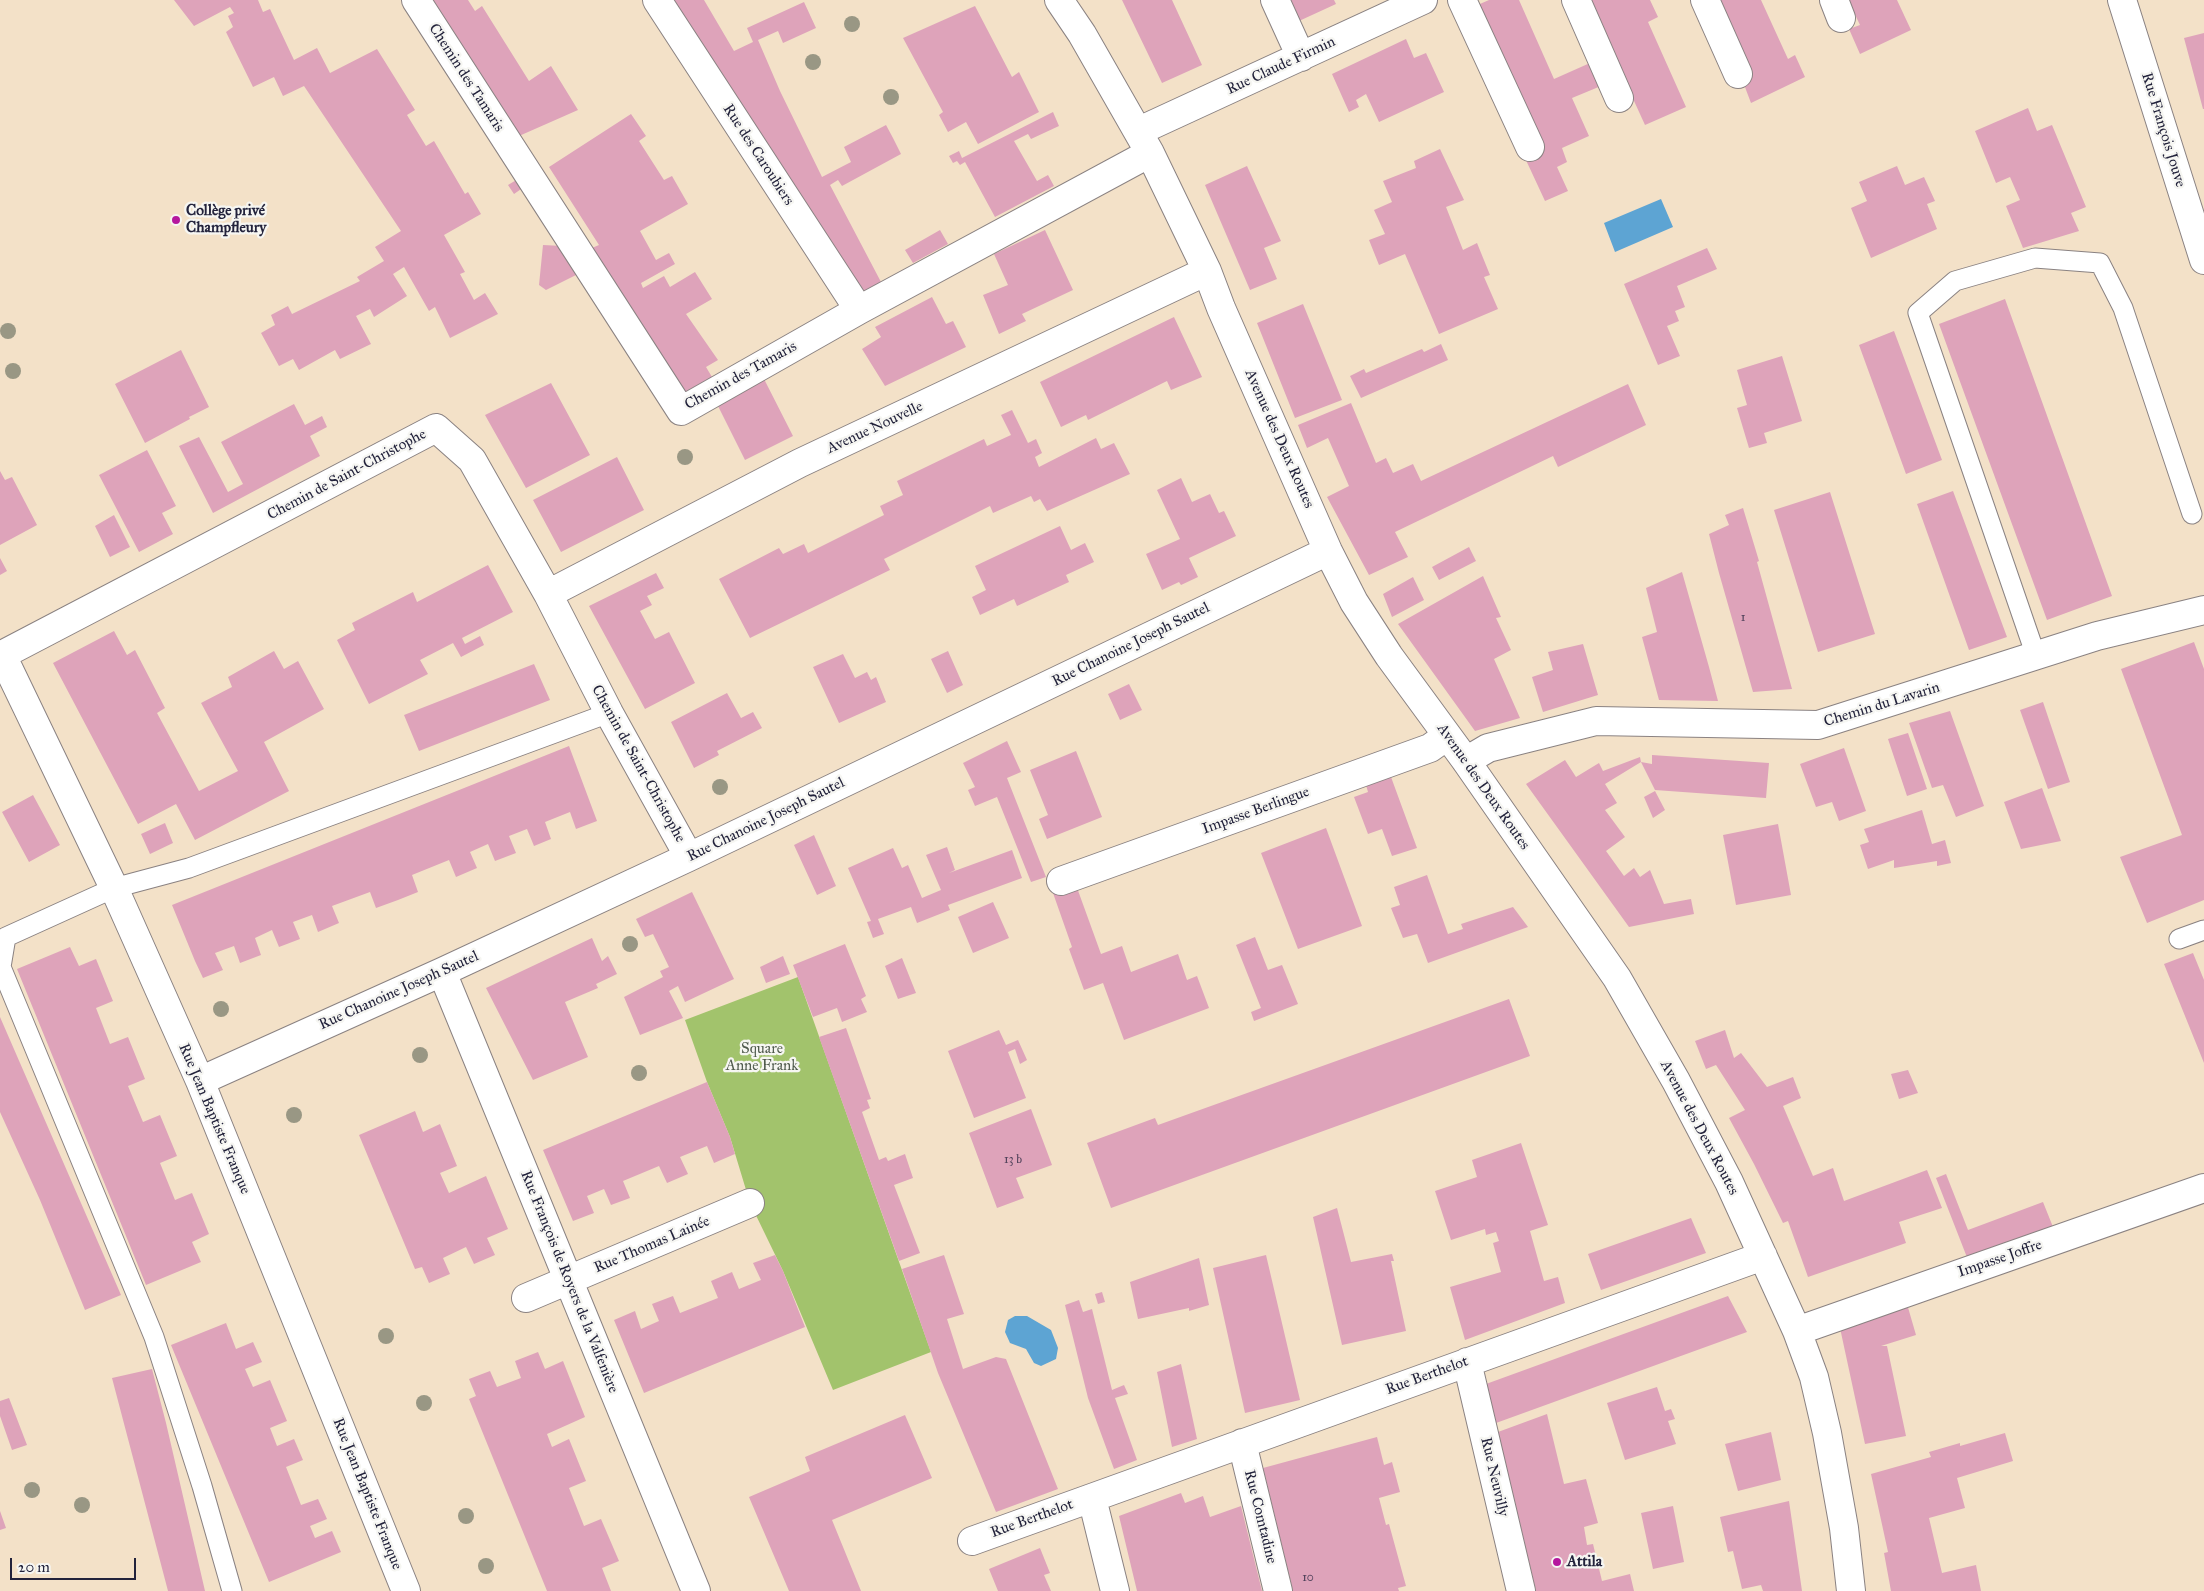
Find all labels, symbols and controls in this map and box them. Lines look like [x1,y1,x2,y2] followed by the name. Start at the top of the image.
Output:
[424,21,508,135] street label: Chemin des Tamaris
[1224,33,1338,99] street label: Rue Claude Firmin
[2137,71,2189,189] street label: Rue François Jouve
[719,101,797,209] street label: Rue des Caroubiers
[186,202,266,237] place label: Collège privé Champfleury
[170,214,182,226] marker: Collège privé Champfleury
[682,338,800,414] street label: Chemin des Tamaris
[1240,367,1318,511] street label: Avenue des Deux Routes
[824,398,926,458] street label: Avenue Nouvelle
[265,425,429,525] street label: Chemin de Saint-Christophe
[1049,599,1213,691] street label: Rue Chanoine Joseph Sautel
[1741,611,1745,625] house number: 1
[1822,679,1942,731] street label: Chemin du Lavarin
[587,682,689,846] street label: Chemin de Saint-Christophe
[1433,720,1533,854] street label: Avenue des Deux Routes
[684,774,848,866] street label: Rue Chanoine Joseph Sautel
[1200,783,1312,839] street label: Impasse Berlingue
[316,948,482,1034] street label: Rue Chanoine Joseph Sautel
[726,1040,798,1075] park label: Square Anne Frank
[174,1041,254,1197] street label: Rue Jean Baptiste Franque
[1656,1058,1742,1198] street label: Avenue des Deux Routes
[1004,1153,1022,1167] house number: 13 b
[516,1168,622,1396] street label: Rue François de Royers de la Valfenière
[591,1213,713,1277] street label: Rue Thomas Lainée
[1956,1236,2044,1282] street label: Impasse Joffre
[1383,1353,1471,1399] street label: Rue Berthelot
[328,1416,406,1572] street label: Rue Jean Baptiste Franque
[1476,1436,1512,1518] street label: Rue Neuvilly
[1240,1468,1280,1566] street label: Rue Comtadine
[988,1496,1076,1542] street label: Rue Berthelot
[12,1548,139,1580] scale bar
[1567,1553,1602,1571] place label: Attila
[1551,1556,1563,1568] marker: Attila
[18,1558,50,1576] text: 20 m
[1302,1571,1314,1585] house number: 10

